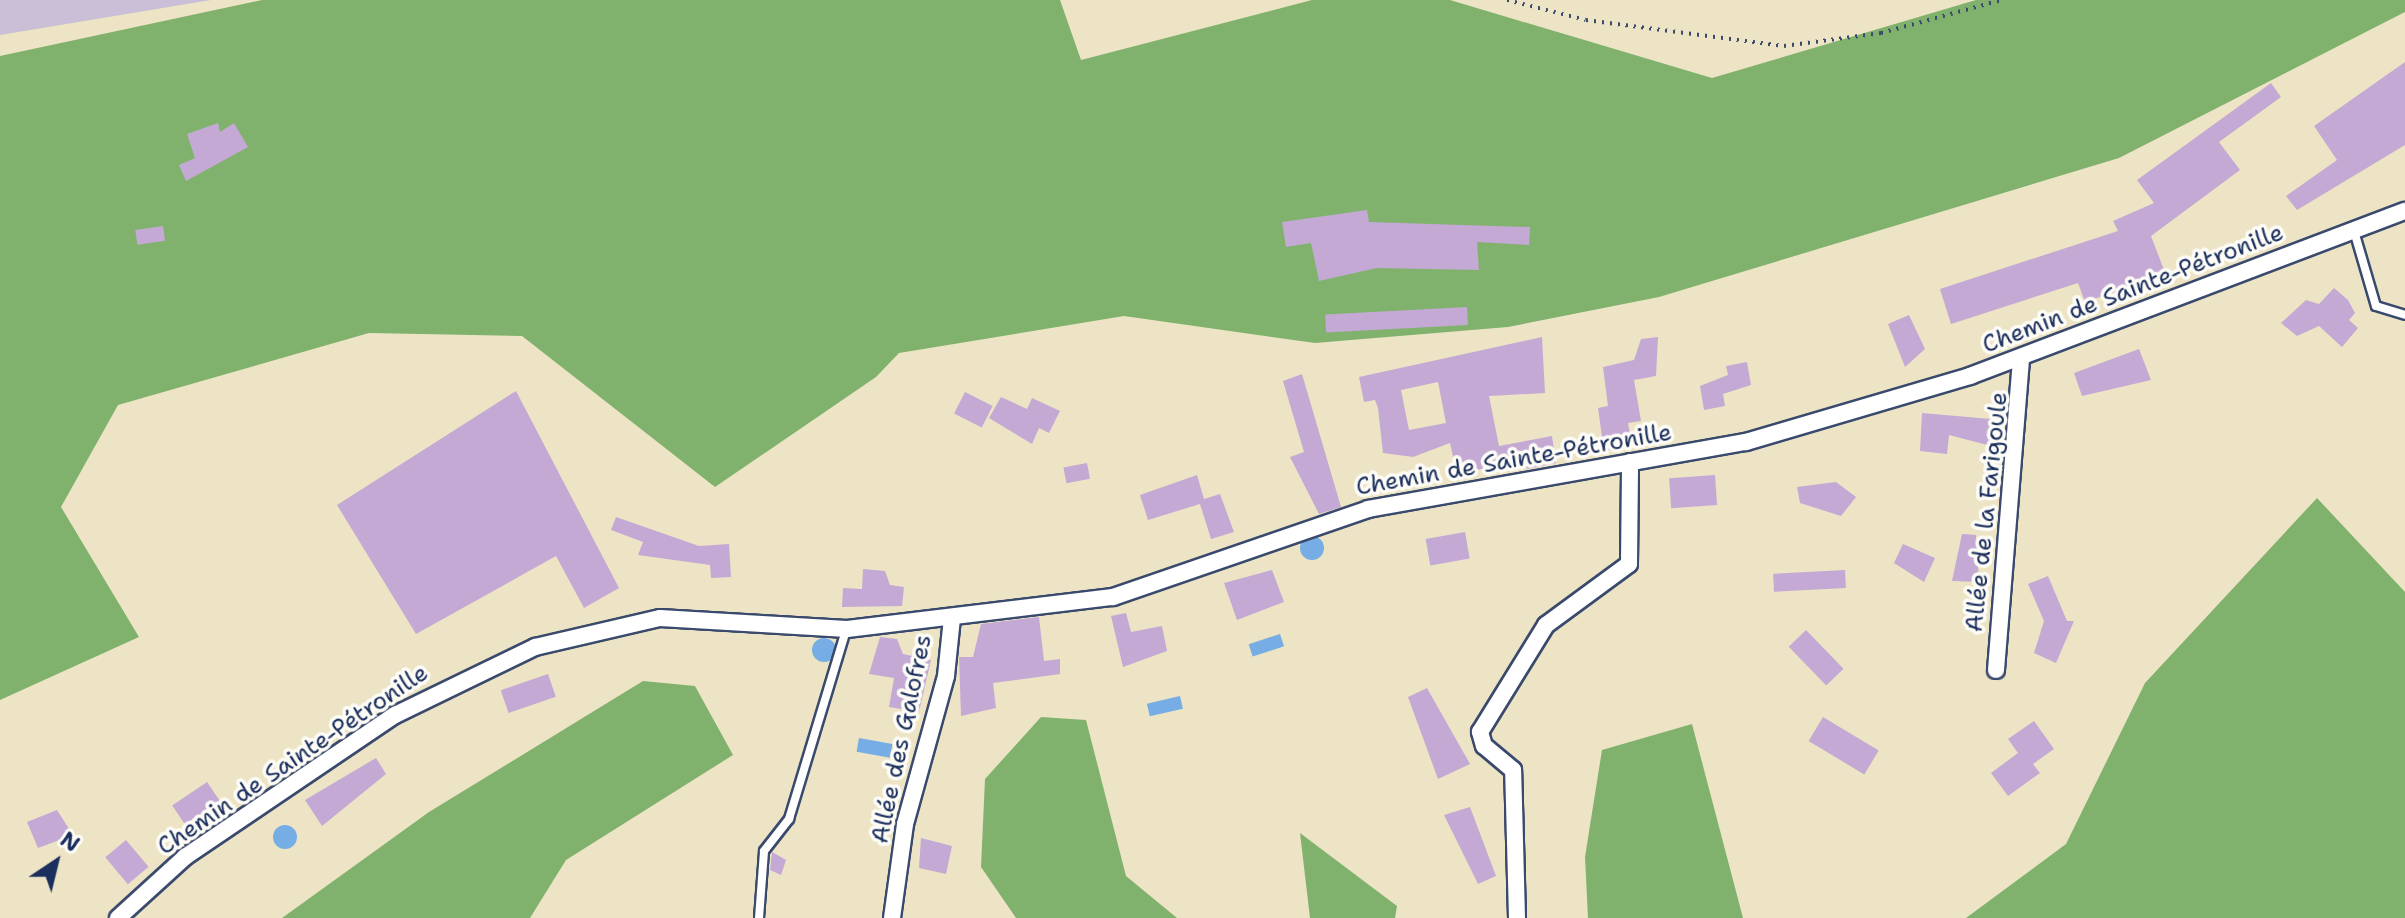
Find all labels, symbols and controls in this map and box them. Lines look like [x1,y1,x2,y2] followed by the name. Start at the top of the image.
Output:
[1978,218,2288,360] street label: Chemin de Sainte-Pétronille
[1960,391,2014,633] street label: Allée de la Farigoule
[1354,418,1674,502] street label: Chemin de Sainte-Pétronille
[866,632,938,846] street label: Allée des Galofres
[152,659,434,861] street label: Chemin de Sainte-Pétronille
[16,822,96,902] north arrow
[55,825,86,859] text: N

